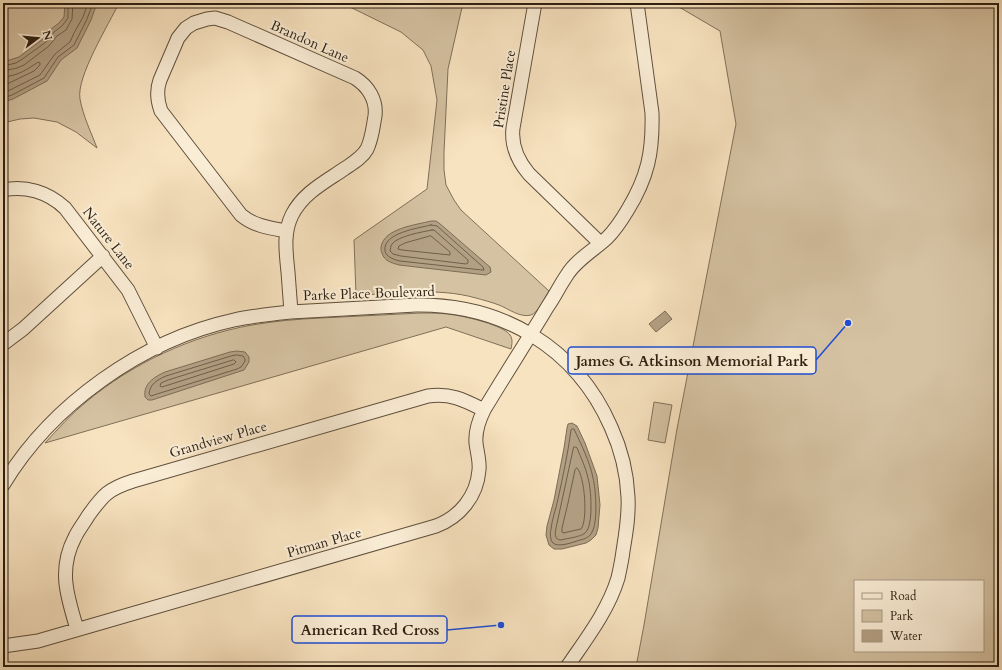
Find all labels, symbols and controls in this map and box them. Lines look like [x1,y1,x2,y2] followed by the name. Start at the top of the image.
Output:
[267,16,352,67] street label: Brandon Lane
[18,18,58,58] north arrow
[39,29,56,42] text: N
[489,49,520,130] street label: Pristine Place
[78,203,139,273] street label: Nature Lane
[303,282,436,305] street label: Parke Place Boulevard
[568,347,816,374] callout: James G. Atkinson Memorial Park
[574,351,809,371] text: James G. Atkinson Memorial Park
[167,416,269,462] street label: Grandview Place
[285,523,364,562] street label: Pitman Place
[854,580,984,652] legend
[890,588,917,604] text: Road
[890,608,914,624] text: Park
[292,616,447,643] callout: American Red Cross
[301,620,439,640] text: American Red Cross
[889,628,923,644] text: Water

